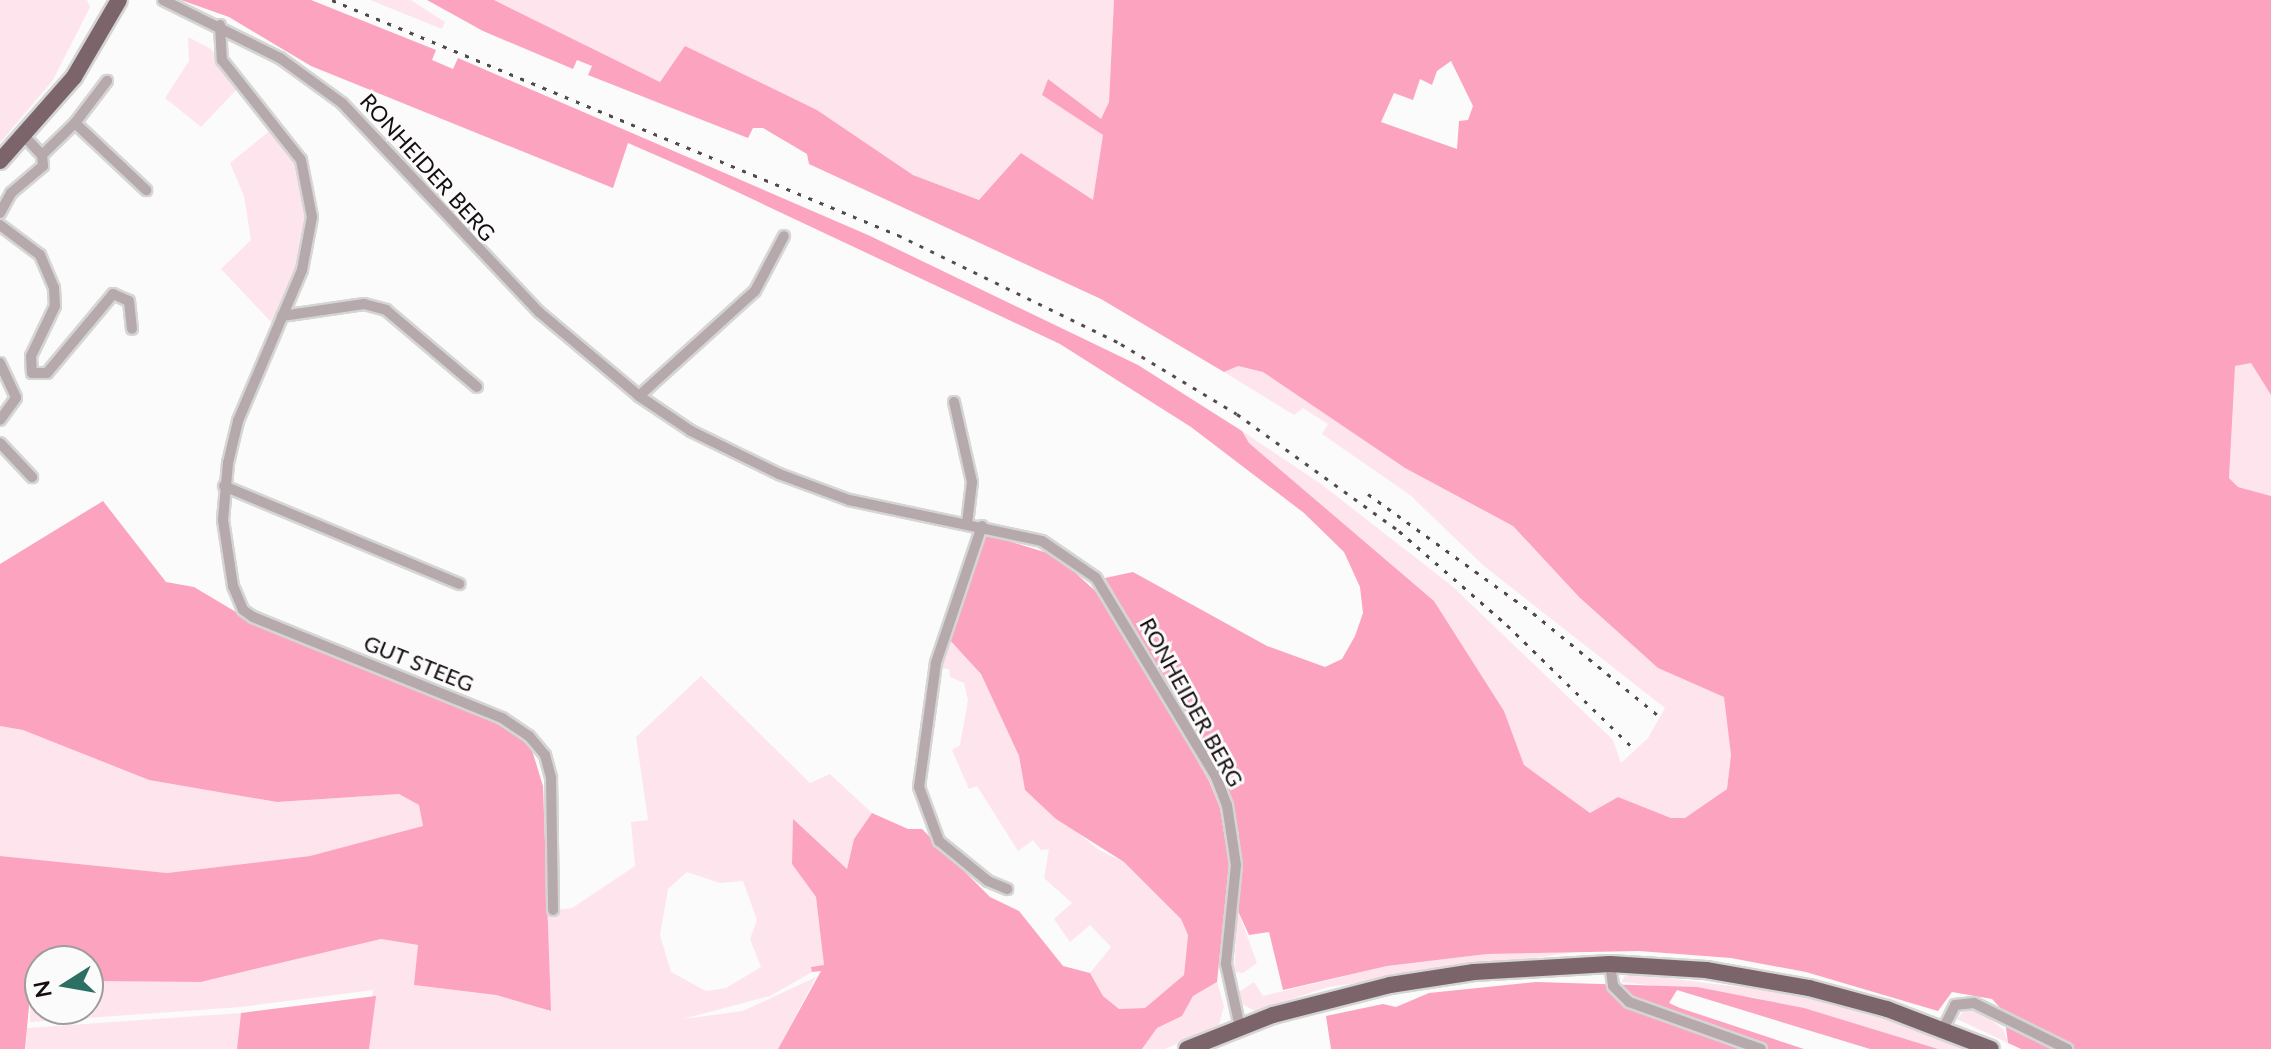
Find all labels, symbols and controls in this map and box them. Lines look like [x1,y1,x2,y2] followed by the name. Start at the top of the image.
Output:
[355,88,501,246] street label: RONHEIDER BERG
[1135,613,1249,791] street label: RONHEIDER BERG
[360,629,478,697] street label: GUT STEEG
[24,945,104,1025] north arrow
[27,978,57,1000] text: N

